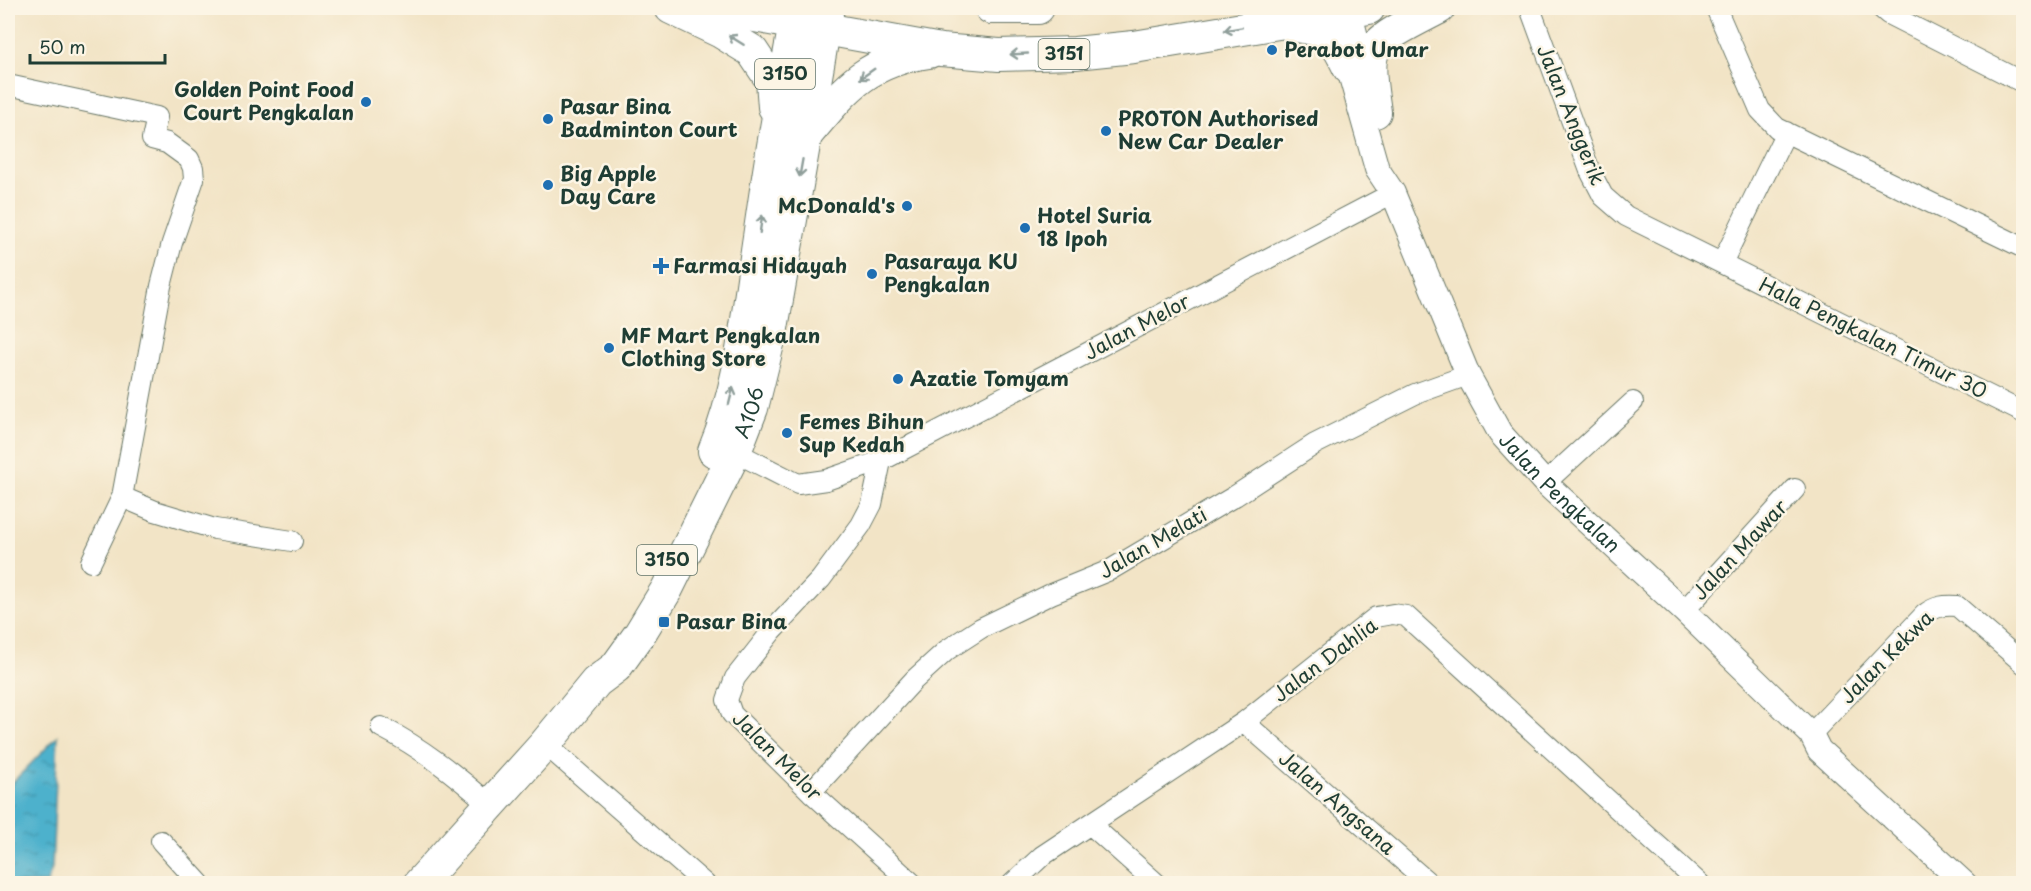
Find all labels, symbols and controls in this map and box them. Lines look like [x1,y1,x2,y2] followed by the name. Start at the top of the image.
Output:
[1224,24,1244,35] one-way arrow
[30,27,165,65] scale bar
[39,33,86,60] text: 50 m
[727,34,744,47] one-way arrow
[1284,34,1429,64] place label: Perabot Umar
[1038,39,1090,69] road number: 3151
[1530,40,1614,189] street label: Jalan Anggerik
[1265,43,1279,57] marker: Perabot Umar
[1010,49,1030,60] one-way arrow
[755,59,815,89] road number: 3150
[859,68,875,80] one-way arrow
[174,74,354,127] place label: Golden Point Food Court Pengkalan
[560,91,738,144] place label: Pasar Bina Badminton Court
[359,95,373,109] marker: Golden Point Food Court Pengkalan
[1118,103,1319,156] place label: PROTON Authorised New Car Dealer
[541,112,555,126] marker: Pasar Bina Badminton Court
[1099,124,1113,138] marker: PROTON Authorised New Car Dealer
[795,157,806,177] one-way arrow
[560,158,657,211] place label: Big Apple Day Care
[541,178,555,192] marker: Big Apple Day Care
[778,190,895,220] place label: McDonald's
[900,199,914,213] marker: McDonald's
[1037,200,1152,253] place label: Hotel Suria 18 Ipoh
[755,215,766,235] one-way arrow
[1018,221,1032,235] marker: Hotel Suria 18 Ipoh
[884,246,1018,299] place label: Pasaraya KU Pengkalan
[673,250,847,280] place label: Farmasi Hidayah
[654,259,668,273] marker: Farmasi Hidayah
[865,267,879,281] marker: Pasaraya KU Pengkalan
[1754,269,1993,405] street label: Hala Pengkalan Timur 30
[1078,285,1195,367] street label: Jalan Melor
[621,320,820,373] place label: MF Mart Pengkalan Clothing Store
[602,341,616,355] marker: MF Mart Pengkalan Clothing Store
[910,363,1069,393] place label: Azatie Tomyam
[891,372,905,386] marker: Azatie Tomyam
[726,383,771,442] street label: A106
[725,387,737,406] one-way arrow
[799,406,924,459] place label: Femes Bihun Sup Kedah
[1492,425,1628,559] street label: Jalan Pengkalan
[780,426,794,440] marker: Femes Bihun Sup Kedah
[1685,492,1794,606] street label: Jalan Mawar
[1093,499,1212,585] street label: Jalan Melati
[637,545,697,575] road number: 3150
[1833,602,1940,710] street label: Jalan Kekwa
[676,606,787,636] place label: Pasar Bina
[1266,610,1383,709] street label: Jalan Dahlia
[657,615,671,629] marker: Pasar Bina
[726,704,830,807] street label: Jalan Melor
[1273,743,1403,862] street label: Jalan Angsana

